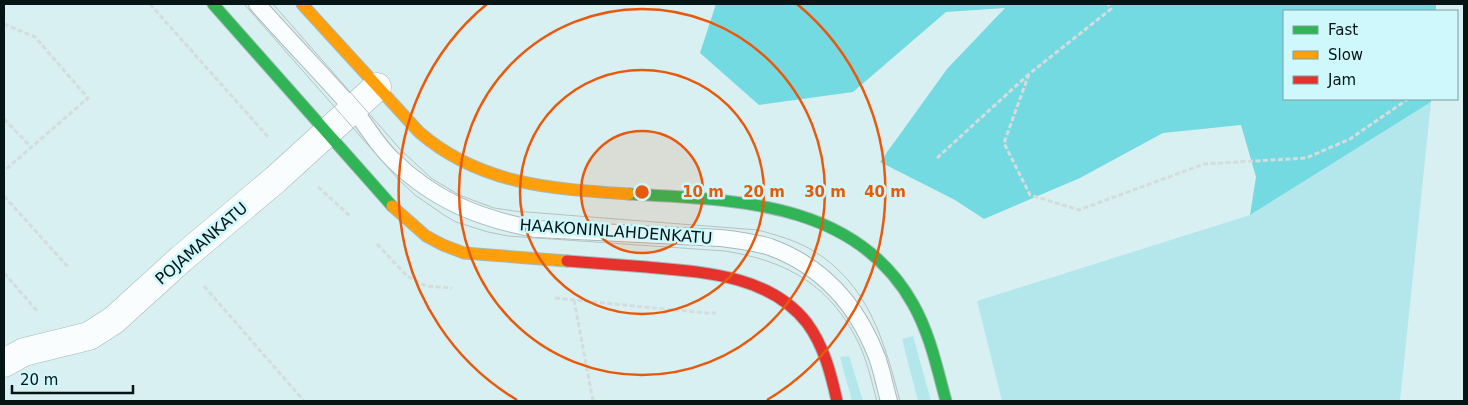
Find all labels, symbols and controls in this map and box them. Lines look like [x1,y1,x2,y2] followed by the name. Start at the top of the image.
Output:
[1283,10,1458,100] legend
[1328,21,1358,39] text: Fast
[1328,46,1363,64] text: Slow
[1327,71,1356,89] text: Jam
[633,183,651,201] centre of rings
[682,183,724,201] text: 10 m
[743,183,785,201] text: 20 m
[804,183,846,201] text: 30 m
[864,183,906,201] text: 40 m
[151,198,251,289] street label: POJAMANKATU
[519,215,713,248] street label: HAAKONINLAHDENKATU
[12,362,134,394] scale bar
[20,371,58,389] text: 20 m

